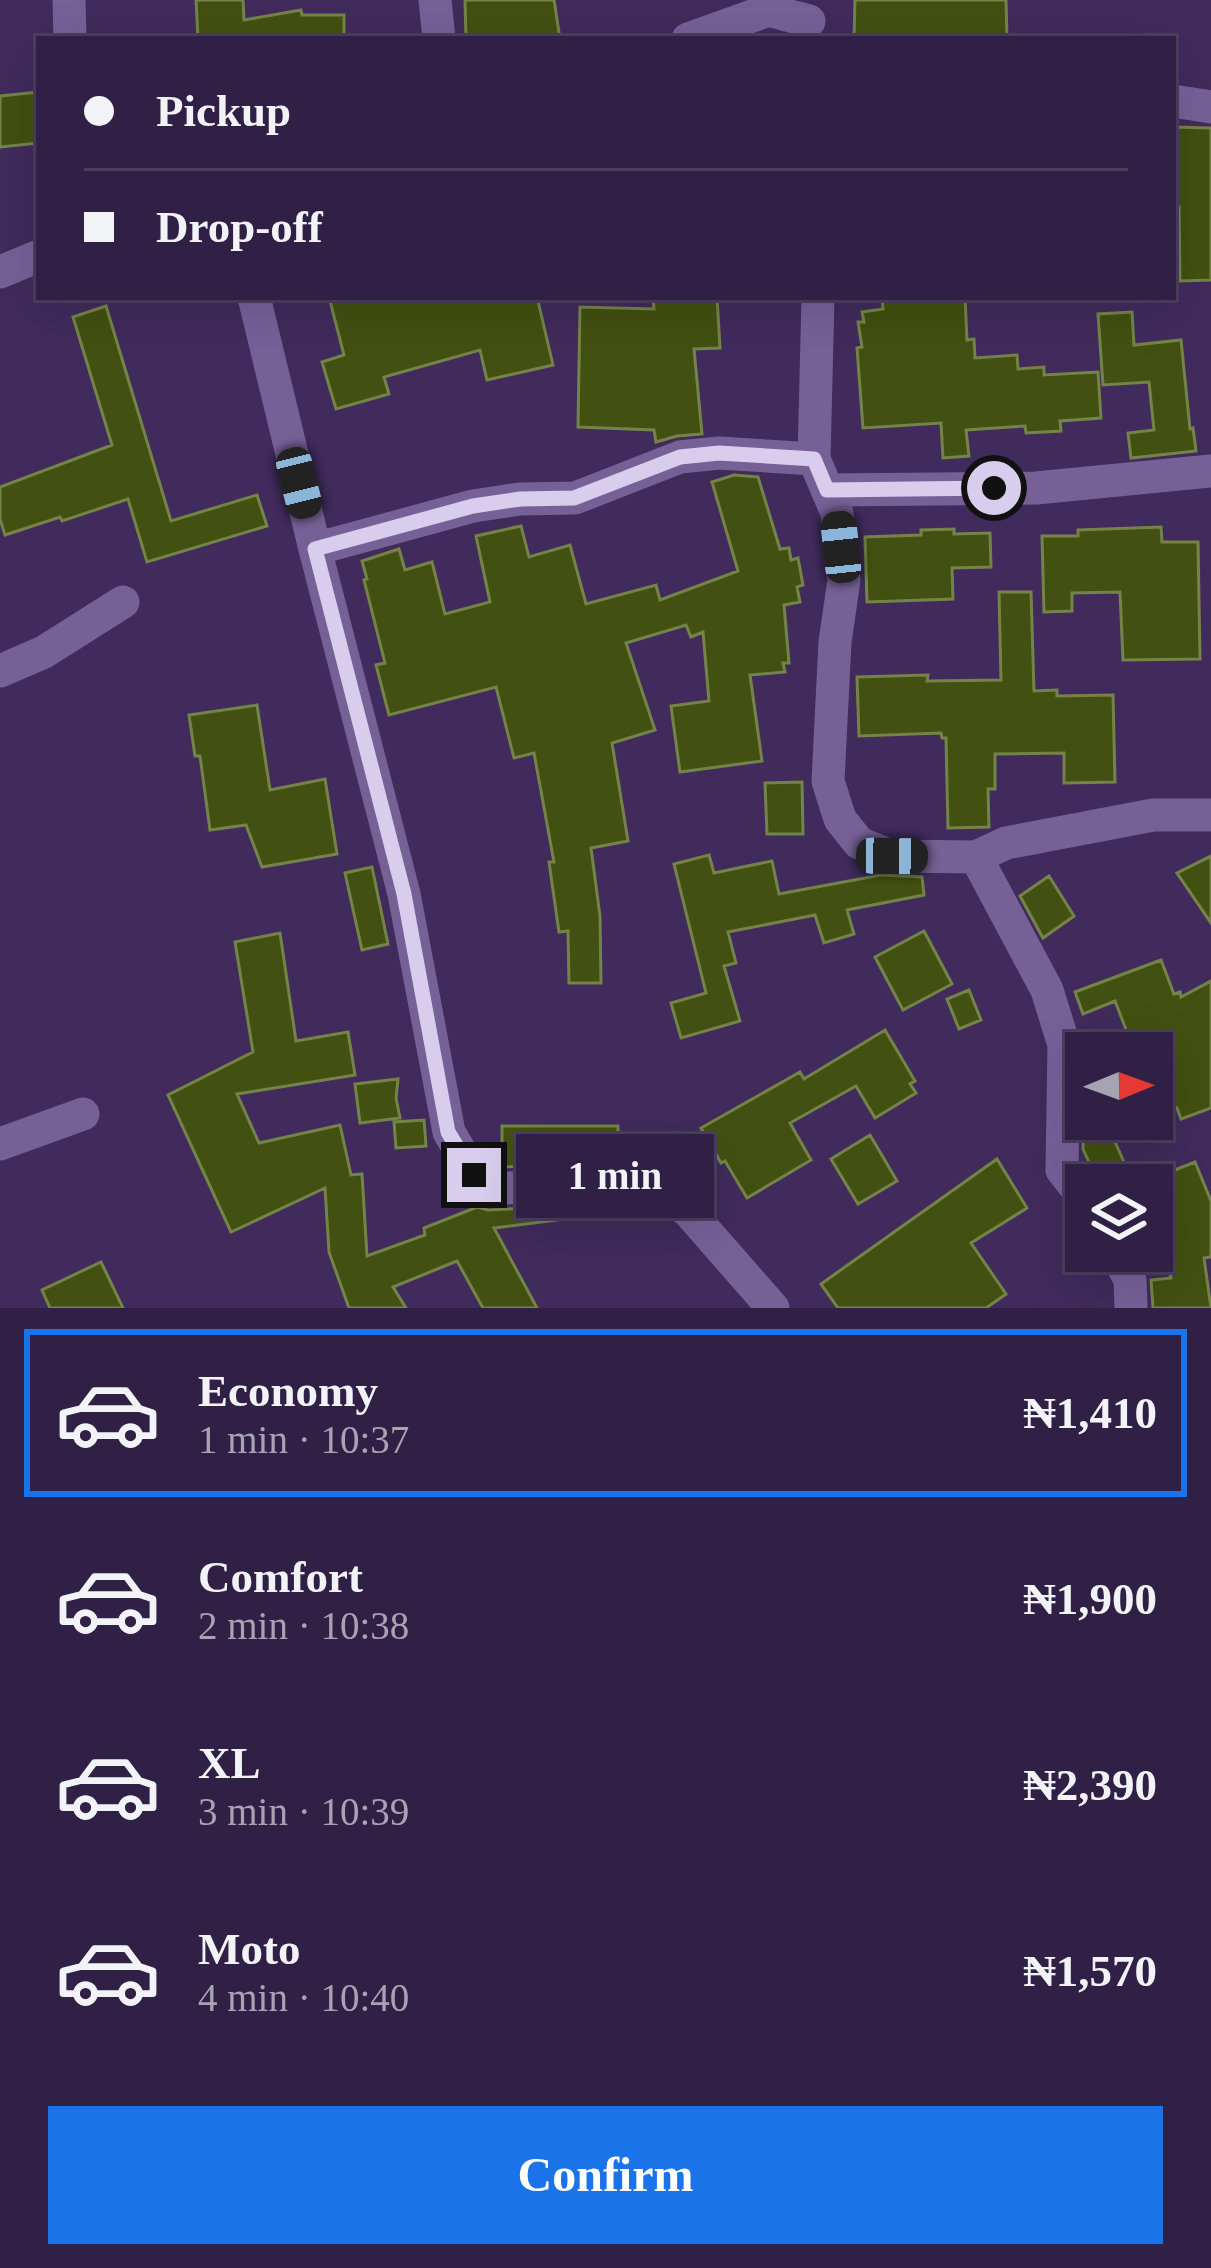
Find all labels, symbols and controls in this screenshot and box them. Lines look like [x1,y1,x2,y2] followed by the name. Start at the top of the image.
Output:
[156,86,291,136] text: Pickup
[156,202,323,252] text: Drop-off
[273,444,325,522] car
[967,461,1021,515] route start
[819,509,863,585] car
[856,837,928,875] car
[1065,1032,1173,1140] north arrow
[1065,1032,1173,1272] map controls
[516,1133,714,1217] callout: 1 min
[447,1148,501,1202] route end
[568,1154,662,1197] text: 1 min
[1065,1164,1173,1272] button: layers
[54,1359,162,1467] icon: car
[198,1366,378,1416] text: Economy
[1023,1388,1157,1438] text: ₦1,410
[198,1418,409,1461] text: 1 min · 10:37
[54,1545,162,1653] icon: car
[198,1552,363,1602] text: Comfort
[1023,1574,1157,1624] text: ₦1,900
[198,1604,409,1647] text: 2 min · 10:38
[54,1731,162,1839] icon: car
[198,1738,261,1788] text: XL
[1023,1760,1157,1810] text: ₦2,390
[198,1790,409,1833] text: 3 min · 10:39
[54,1917,162,2025] icon: car
[198,1924,300,1974] text: Moto
[1023,1946,1157,1996] text: ₦1,570
[198,1976,409,2019] text: 4 min · 10:40
[48,2106,1163,2244] button: Confirm

